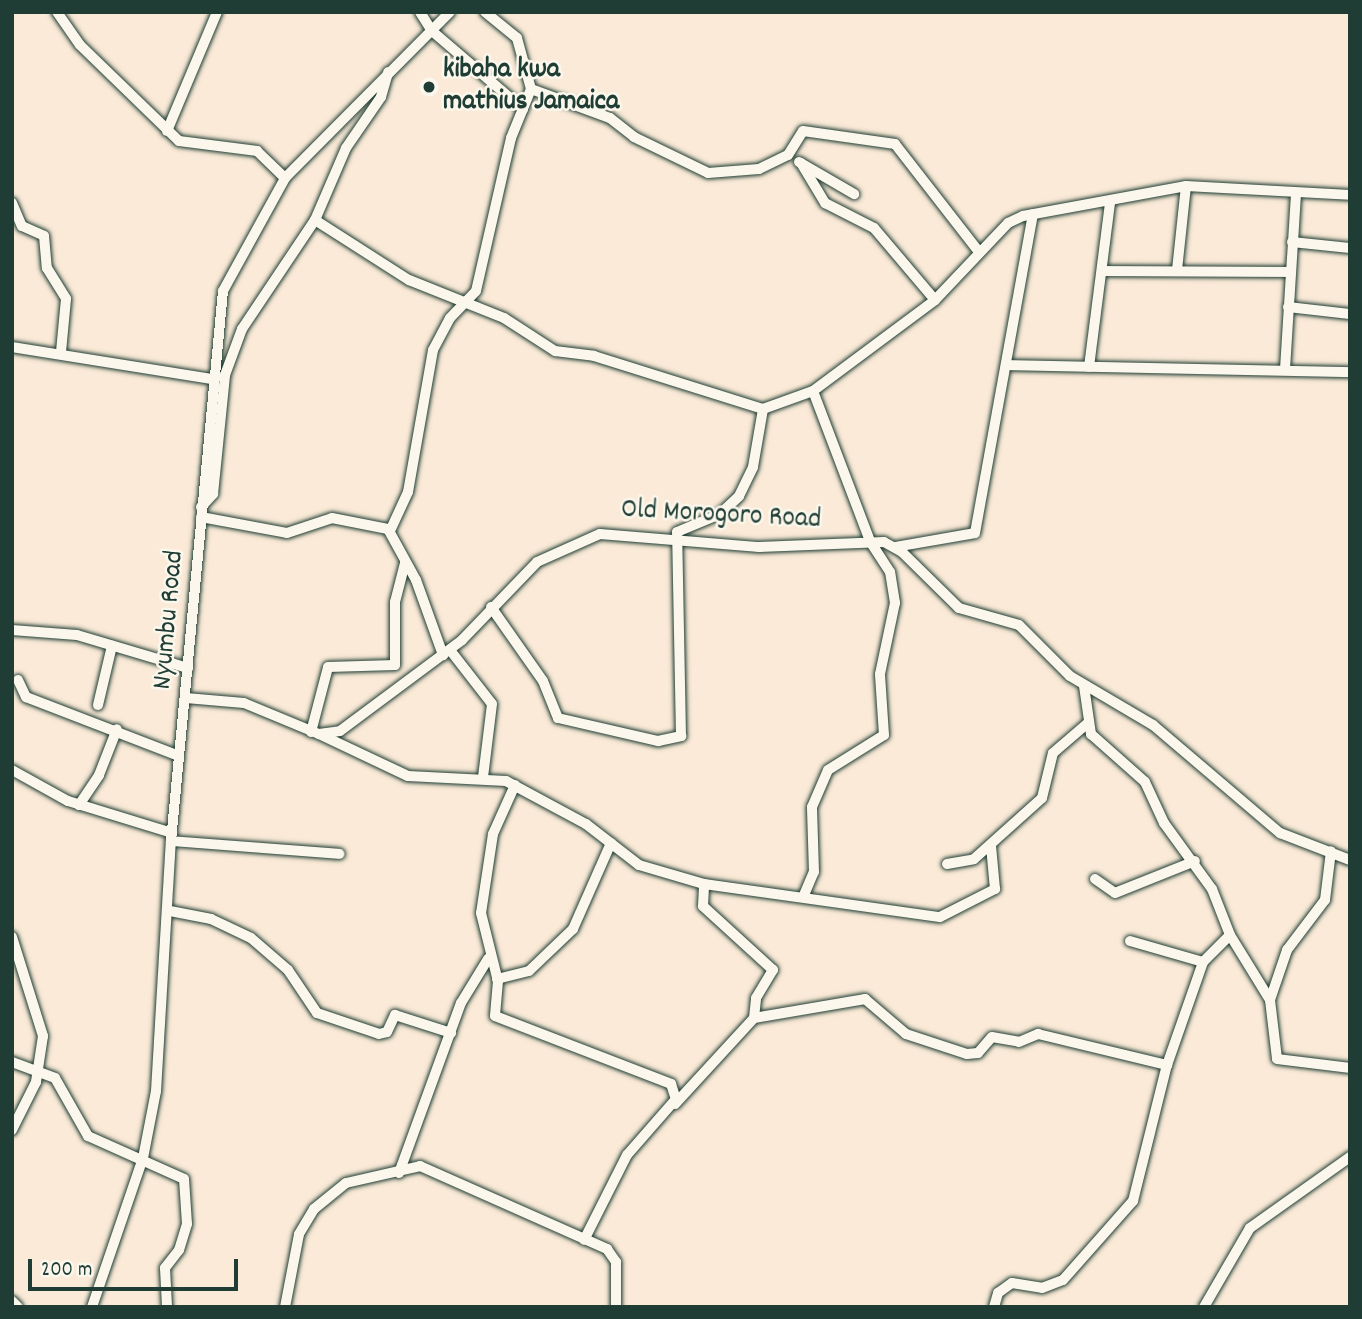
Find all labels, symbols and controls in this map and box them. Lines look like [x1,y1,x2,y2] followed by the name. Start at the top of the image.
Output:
[443,54,619,120] place label: kibaha kwa mathius Jamaica
[421,79,437,95] marker: kibaha kwa mathius Jamaica
[620,494,822,538] street label: Old Morogoro Road
[147,549,193,691] street label: Nyumbu Road
[32,1246,242,1290] scale bar
[41,1256,92,1286] text: 200 m

